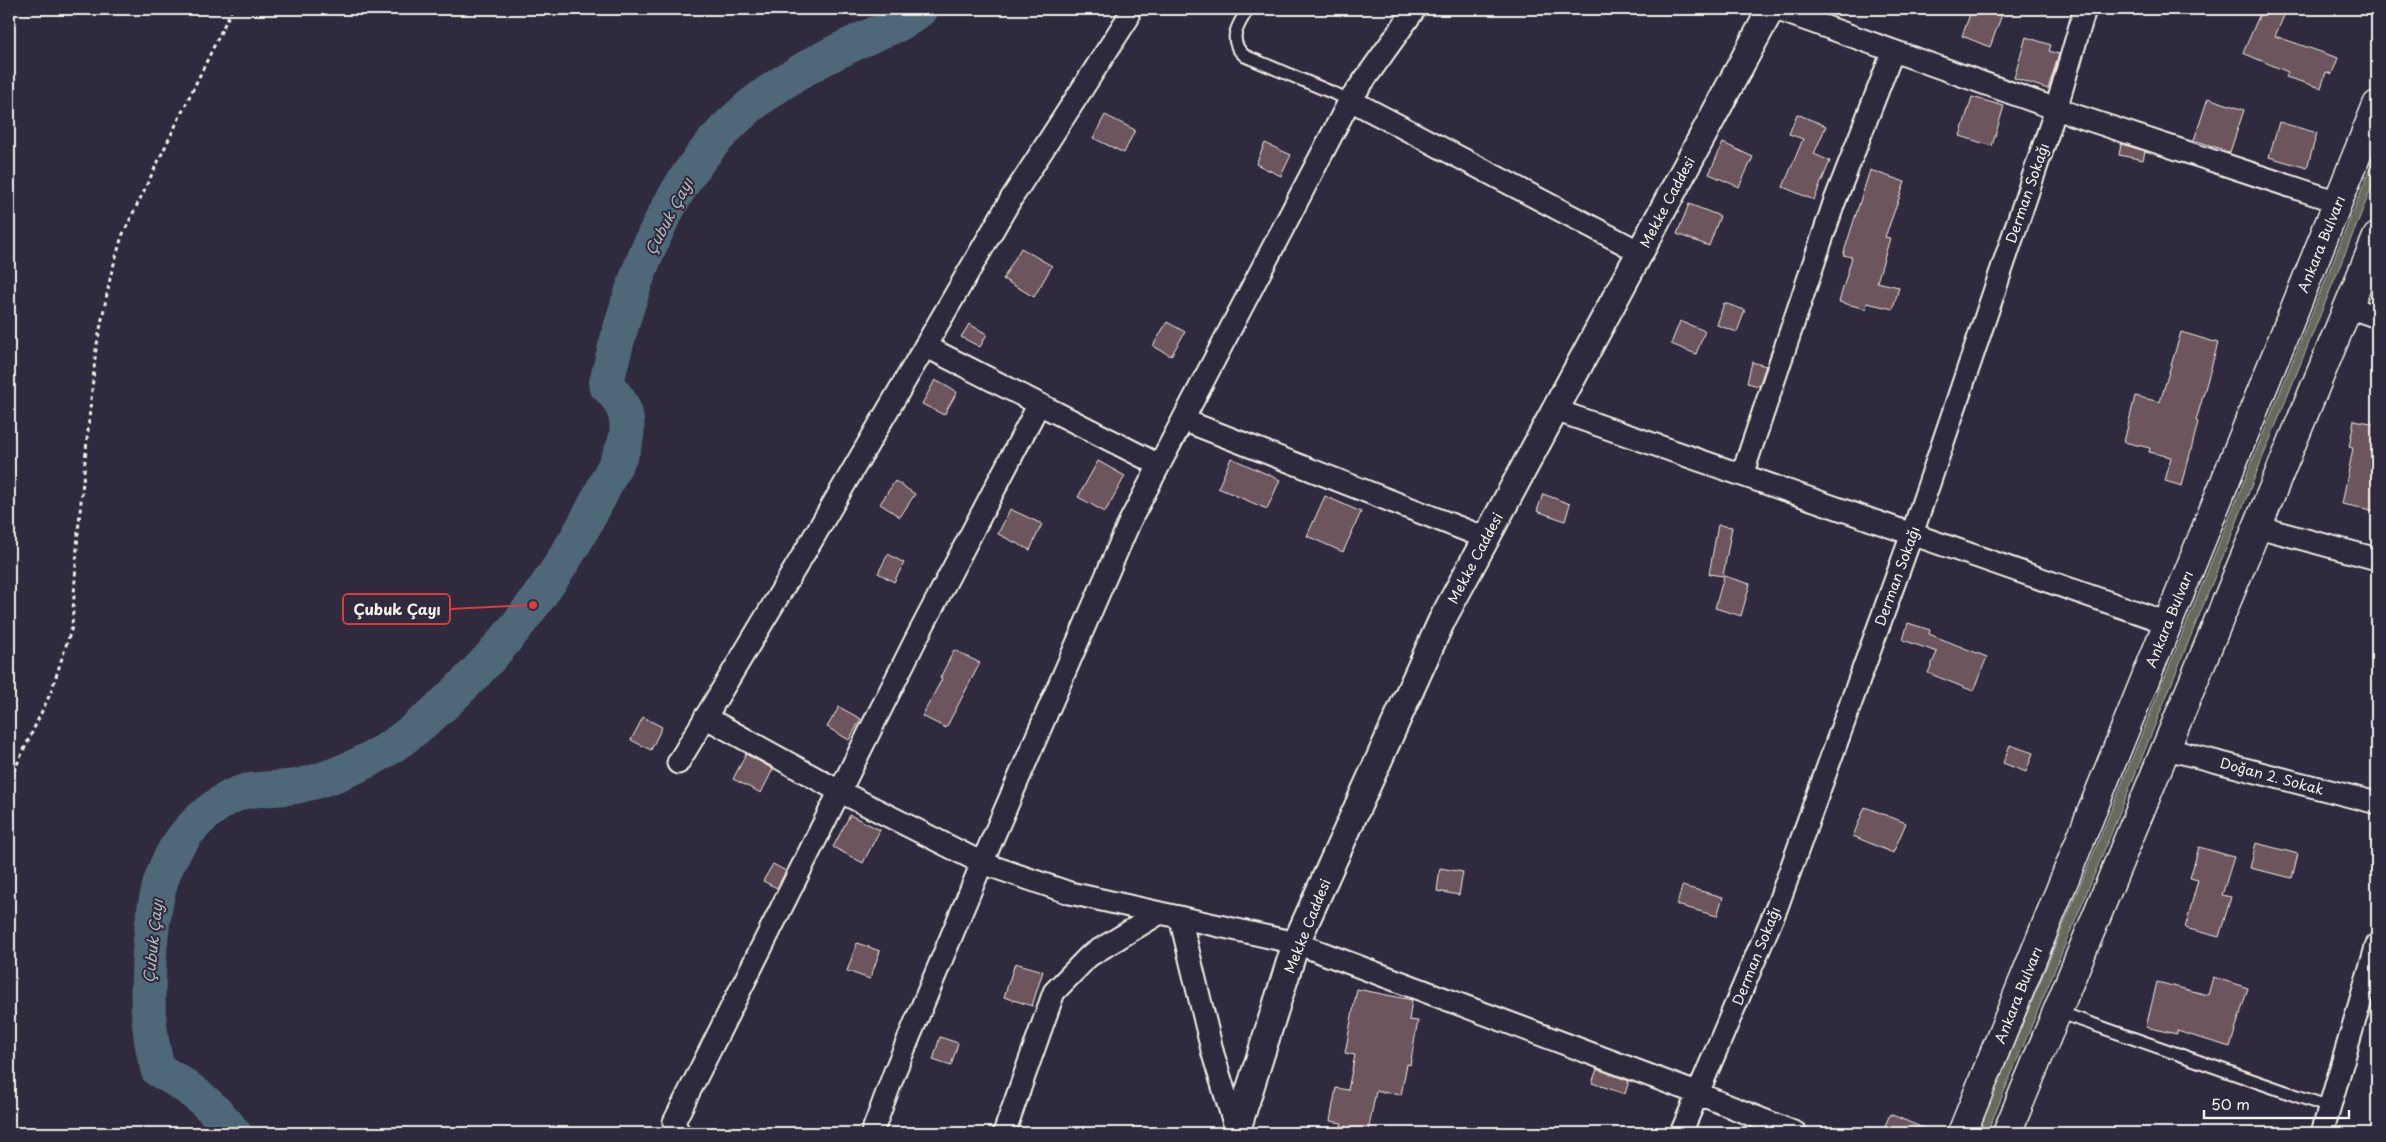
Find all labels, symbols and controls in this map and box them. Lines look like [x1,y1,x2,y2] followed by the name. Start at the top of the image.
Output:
[2000,140,2054,246] street label: Derman Sokağı
[1634,153,1700,251] street label: Mekke Caddesi
[638,173,698,259] water label: Çubuk Çayı
[2292,192,2350,296] street label: Ankara Bulvarı
[1442,509,1508,607] street label: Mekke Caddesi
[1869,523,1925,629] street label: Derman Sokağı
[2140,567,2198,671] street label: Ankara Bulvarı
[343,594,450,624] callout: Çubuk Çayı
[353,597,441,620] text: Çubuk Çayı
[2218,752,2326,800] street label: Doğan 2. Sokak
[1278,875,1336,976] street label: Mekke Caddesi
[136,897,168,984] water label: Çubuk Çayı
[1727,904,1785,1008] street label: Derman Sokağı
[1989,943,2047,1047] street label: Ankara Bulvarı
[2204,1087,2348,1119] scale bar
[2211,1092,2250,1115] text: 50 m

